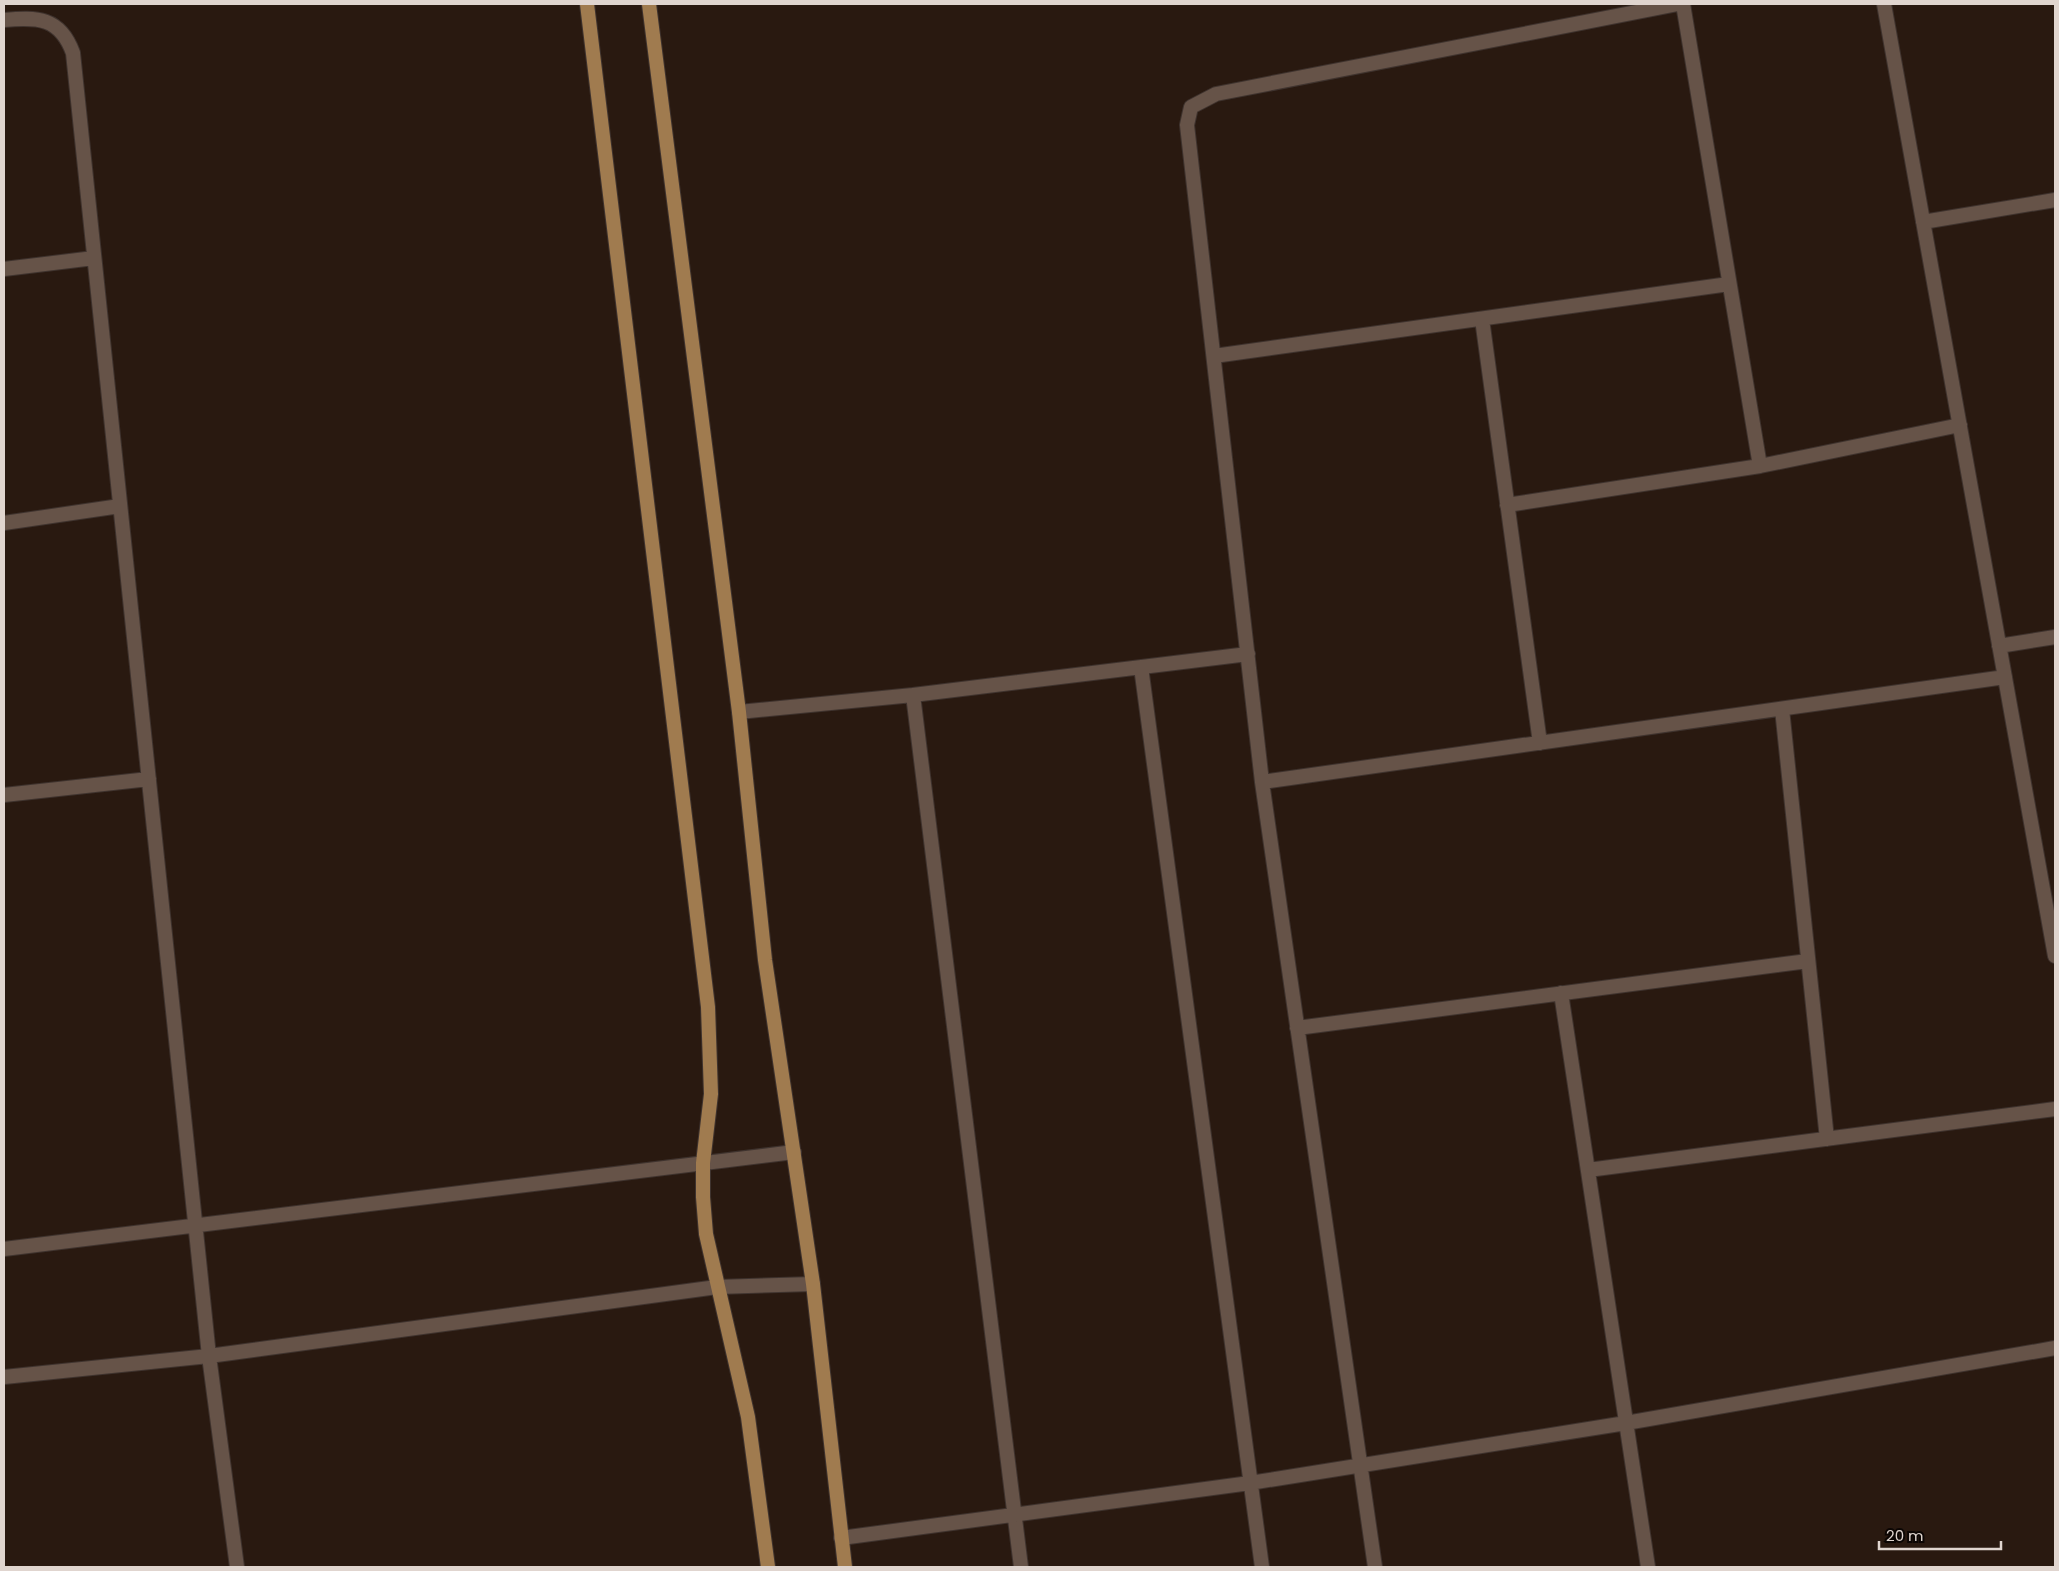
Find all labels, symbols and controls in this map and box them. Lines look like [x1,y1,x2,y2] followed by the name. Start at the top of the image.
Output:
[1879,1518,2002,1550] scale bar
[1886,1525,1924,1546] text: 20 m

